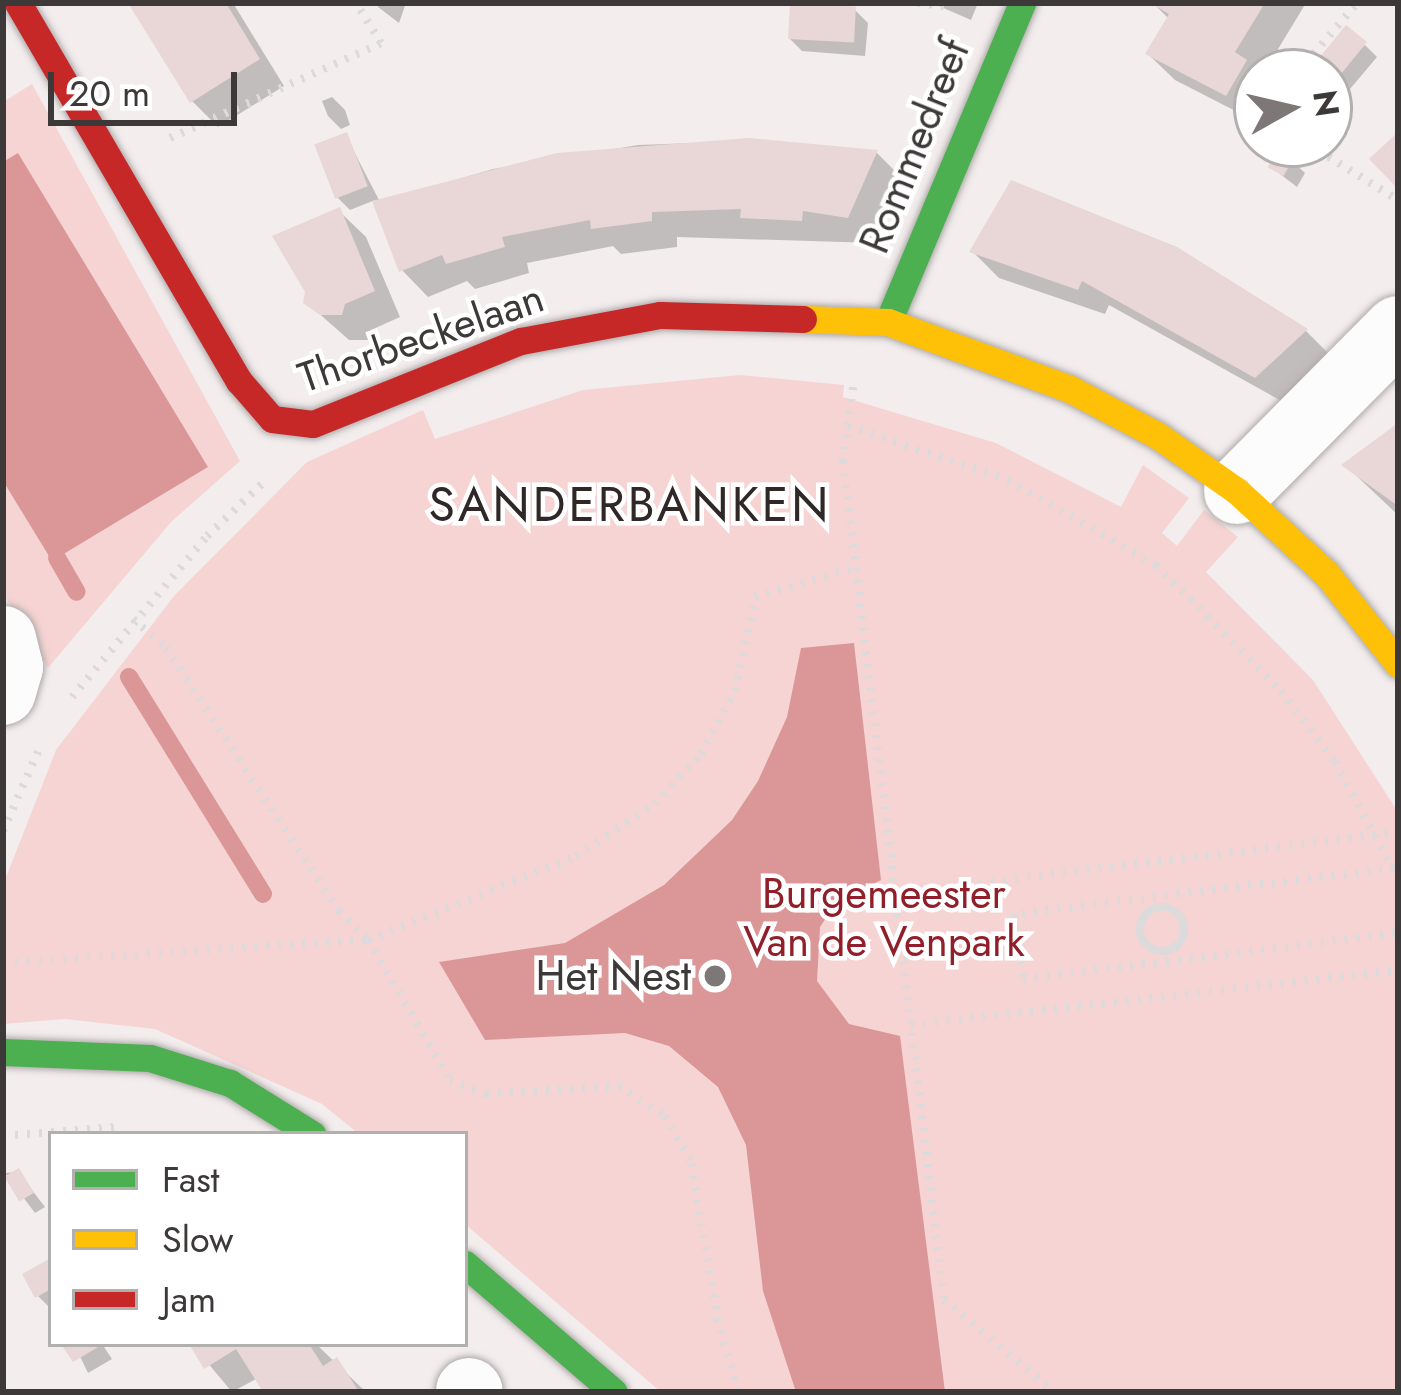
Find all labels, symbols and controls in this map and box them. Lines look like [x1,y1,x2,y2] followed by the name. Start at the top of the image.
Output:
[849,32,981,260] street label: Rommedreef
[54,48,243,122] scale bar
[1233,48,1353,168] north arrow
[69,67,150,119] text: 20 m
[1301,87,1351,120] text: N
[292,272,550,404] street label: Thorbeckelaan
[429,476,831,534] district label: SANDERBANKEN
[743,869,1025,968] park label: Burgemeester Van de Venpark
[535,951,691,1001] place label: Het Nest
[702,963,728,989] marker: Het Nest
[48,1131,468,1347] legend
[162,1153,219,1205] text: Fast
[162,1213,234,1265] text: Slow
[162,1273,216,1325] text: Jam

